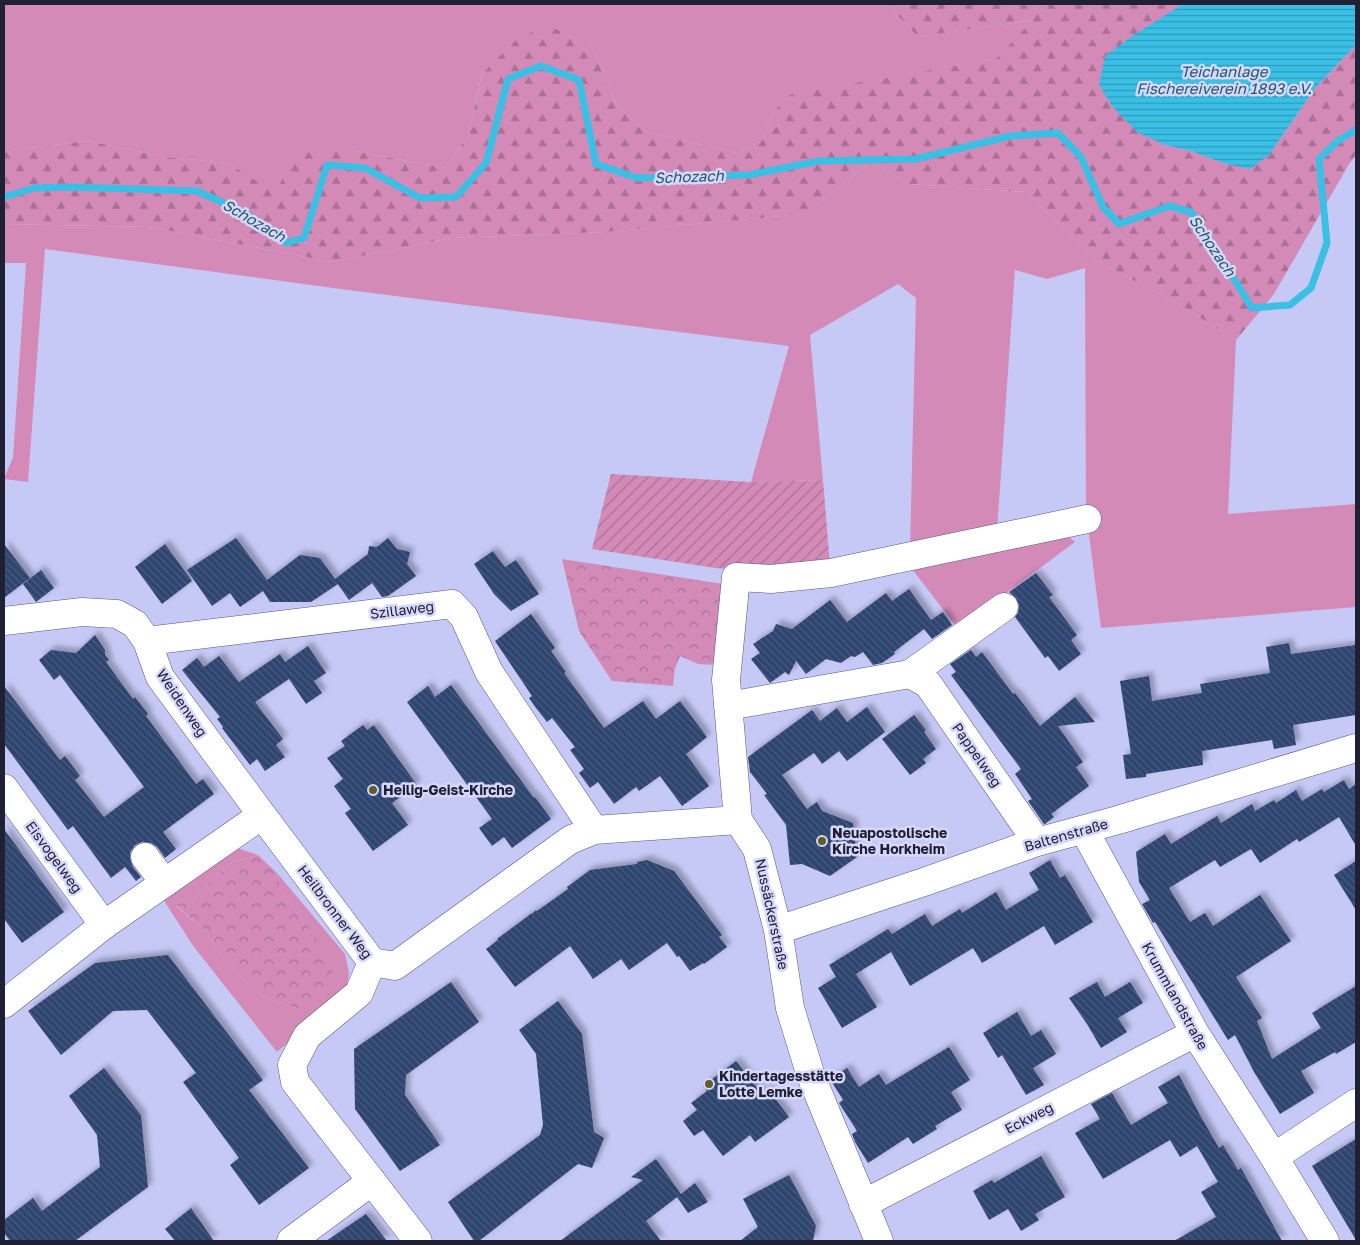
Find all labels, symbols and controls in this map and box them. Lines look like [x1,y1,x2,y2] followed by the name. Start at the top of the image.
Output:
[1136,62,1312,97] water label: Teichanlage Fischereiverein 1893 e.V.
[654,166,725,186] water label: Schozach
[220,195,290,246] water label: Schozach
[1186,212,1240,280] water label: Schozach
[369,597,435,622] street label: Szillaweg
[154,666,211,740] street label: Weidenweg
[949,719,1006,790] street label: Pappelweg
[383,781,513,798] place label: Heilig-Geist-Kirche
[367,784,379,796] marker: Heilig-Geist-Kirche
[1022,814,1110,855] street label: Baltenstraße
[23,817,86,896] street label: Eisvogelweg
[832,824,947,857] place label: Neuapostolische Kirche Horkheim
[816,835,828,847] marker: Neuapostolische Kirche Horkheim
[752,857,793,971] street label: Nussäckerstraße
[295,861,376,962] street label: Heilbronner Weg
[1139,939,1212,1053] street label: Krummlandstraße
[719,1067,843,1100] place label: Kindertagesstätte Lotte Lemke
[703,1078,715,1090] marker: Kindertagesstätte Lotte Lemke
[1002,1098,1056,1137] street label: Eckweg

